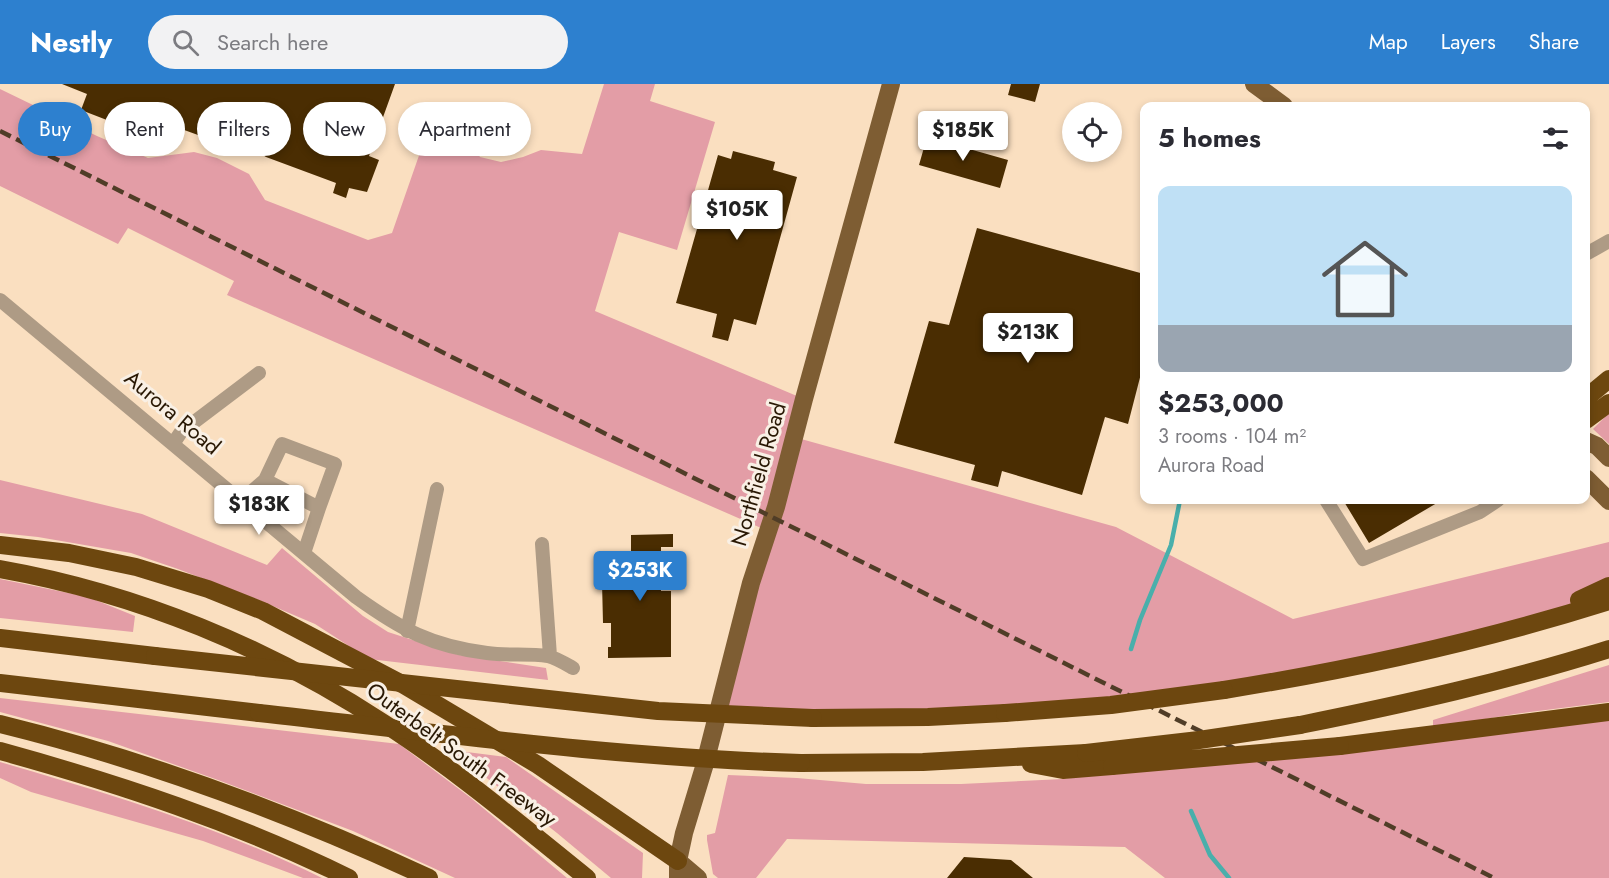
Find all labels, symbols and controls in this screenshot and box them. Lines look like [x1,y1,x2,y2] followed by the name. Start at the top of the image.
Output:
[148,15,568,69] search box
[30,22,112,63] text: Nestly
[169,26,202,59] icon: search
[217,26,328,58] text: Search here
[1369,27,1408,57] text: Map
[1441,27,1496,57] text: Layers
[1529,27,1579,57] text: Share
[18,102,92,156] chip: Buy
[104,102,185,156] chip: Rent
[197,102,291,156] chip: Filters
[303,102,386,156] chip: New
[398,102,531,156] chip: Apartment
[1062,102,1122,162] map controls
[1062,102,1122,162] button: locate
[921,111,1005,162] pin: $185K
[932,116,994,145] text: $185K
[1158,119,1261,157] text: 5 homes
[1539,122,1572,155] icon: filters
[695,190,779,241] pin: $105K
[706,195,768,224] text: $105K
[1311,225,1419,333] icon: home
[986,313,1070,364] pin: $213K
[997,318,1059,347] text: $213K
[118,362,228,462] street label: Aurora Road
[1158,384,1284,422] text: $253,000
[722,398,794,550] street label: Northfield Road
[1158,422,1306,451] text: 3 rooms · 104 m²
[1158,451,1264,480] text: Aurora Road
[217,485,301,536] pin: $183K
[228,490,290,519] text: $183K
[598,551,682,602] pin: $253K
[608,556,672,585] text: $253K
[360,674,564,834] street label: Outerbelt South Freeway

